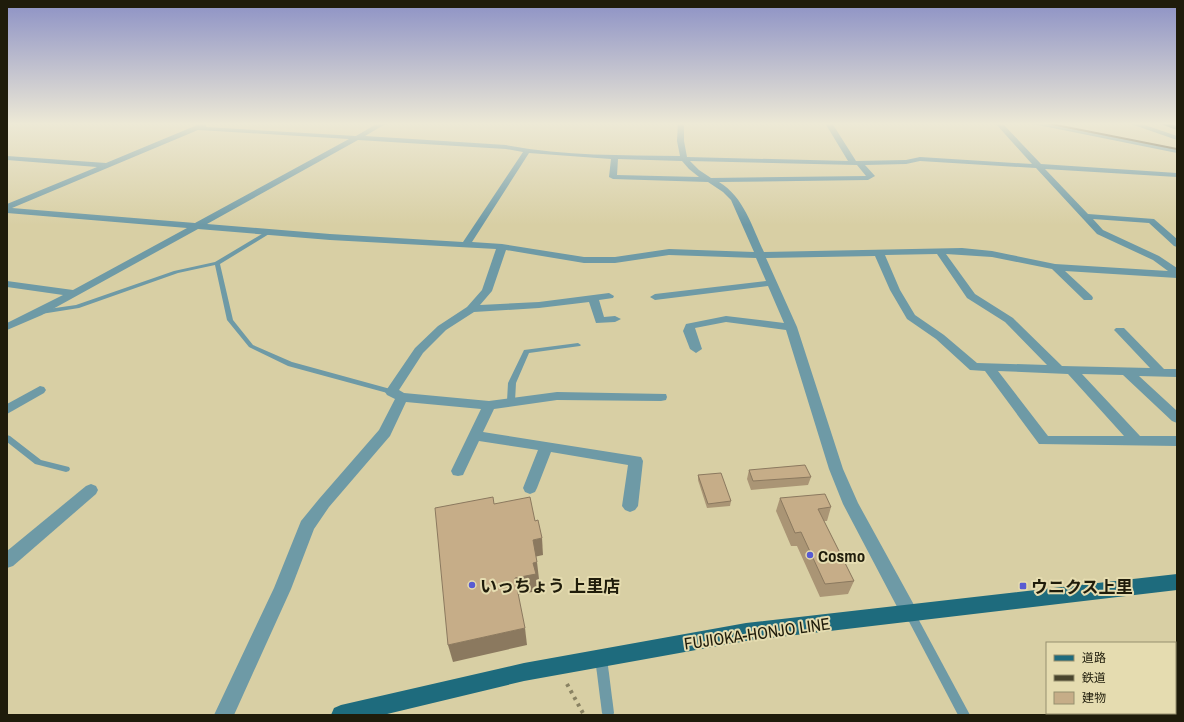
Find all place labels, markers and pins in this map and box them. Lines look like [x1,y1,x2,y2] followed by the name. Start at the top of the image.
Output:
[818,544,865,567] place label: Cosmo
[805,550,815,560] marker: Cosmo
[480,574,620,597] place label: いっちょう 上里店
[1031,575,1133,598] place label: ウニクス上里
[467,580,477,590] marker: いっちょう 上里店
[1018,581,1028,591] marker: ウニクス上里

